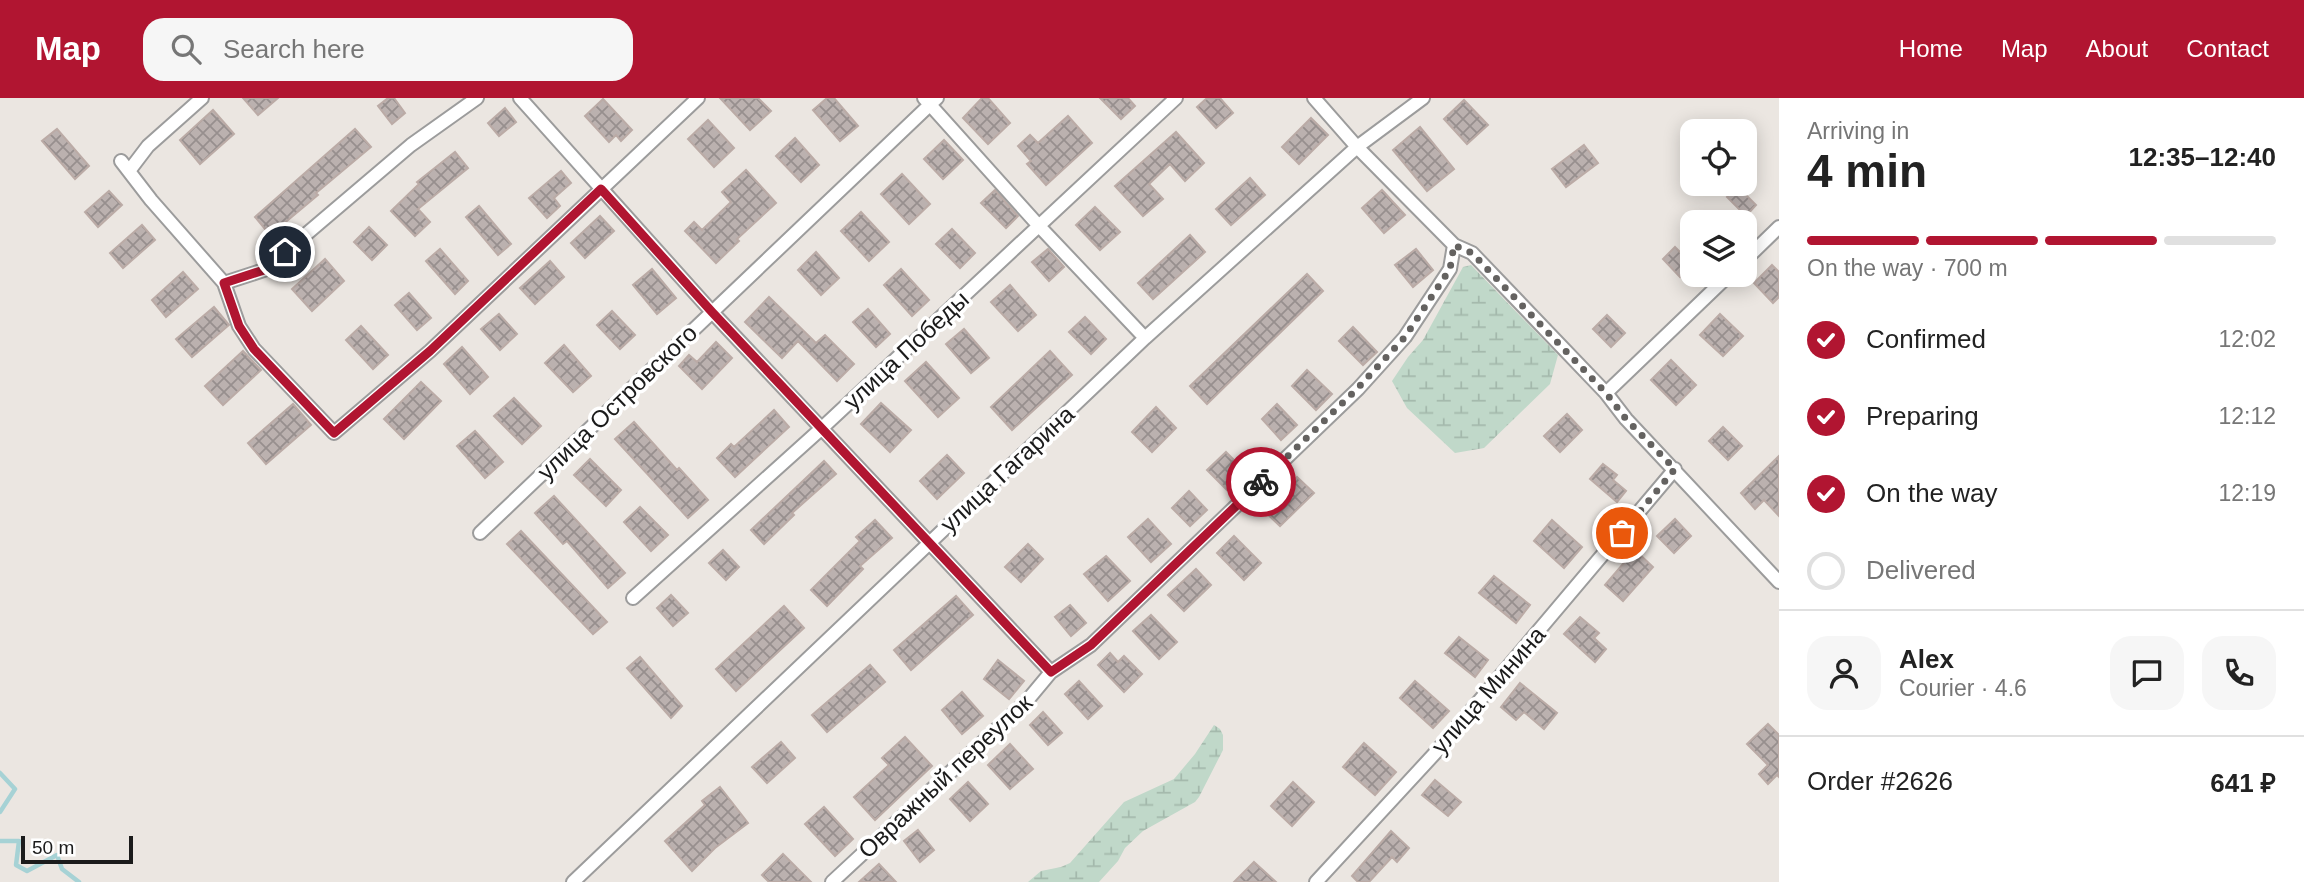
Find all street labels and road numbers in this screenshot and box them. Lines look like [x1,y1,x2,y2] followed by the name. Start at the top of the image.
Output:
[838,285,974,415] street label: улица Победы
[532,319,702,485] street label: улица Островского
[935,400,1080,538] street label: улица Гагарина
[1426,621,1551,759] street label: улица Минина
[853,688,1038,863] street label: Овражный переулок

